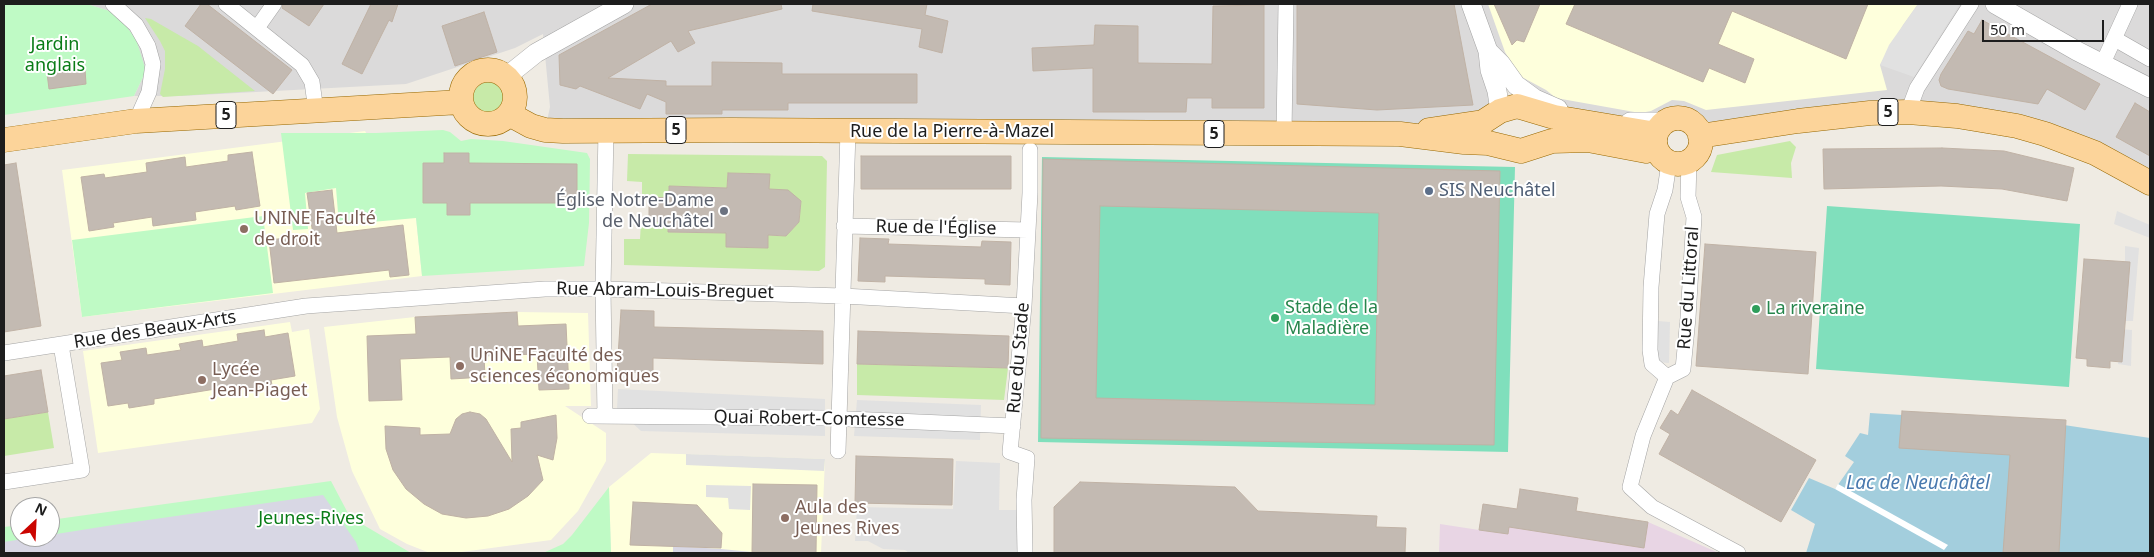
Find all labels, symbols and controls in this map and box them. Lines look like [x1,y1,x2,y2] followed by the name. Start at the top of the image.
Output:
[1984,10,2106,42] scale bar
[1990,19,2025,39] text: 50 m
[25,34,85,76] park label: Jardin anglais
[1878,98,1898,125] road number: 5
[216,102,236,128] road number: 5
[666,116,686,144] road number: 5
[1204,120,1224,148] road number: 5
[850,121,1054,143] street label: Rue de la Pierre-à-Mazel
[1439,180,1556,202] place label: SIS Neuchâtel
[1423,185,1435,197] marker: SIS Neuchâtel
[556,190,714,232] place label: Église Notre-Dame de Neuchâtel
[718,205,730,217] marker: Église Notre-Dame de Neuchâtel
[254,208,376,250] place label: UNINE Faculté de droit
[875,216,997,240] street label: Rue de l'Église
[238,223,250,235] marker: UNINE Faculté de droit
[1674,225,1704,351] street label: Rue du Littoral
[556,278,774,304] street label: Rue Abram-Louis-Breguet
[1285,297,1378,340] place label: Stade de la Maladière
[1766,298,1865,320] place label: La riveraine
[1003,301,1035,415] street label: Rue du Stade
[1750,303,1762,315] marker: La riveraine
[72,306,238,354] street label: Rue des Beaux-Arts
[1269,312,1281,324] marker: Stade de la Maladière
[470,345,659,388] place label: UniNE Faculté des sciences économiques
[212,359,307,402] place label: Lycée Jean-Piaget
[454,360,466,372] marker: UniNE Faculté des sciences économiques
[196,374,208,386] marker: Lycée Jean-Piaget
[713,407,905,431] street label: Quai Robert-Comtesse
[1846,473,1990,495] water label: Lac de Neuchâtel
[10,497,60,547] north arrow
[795,497,900,540] place label: Aula des Jeunes Rives
[32,498,50,520] text: N
[258,508,364,530] park label: Jeunes-Rives
[779,512,791,524] marker: Aula des Jeunes Rives

